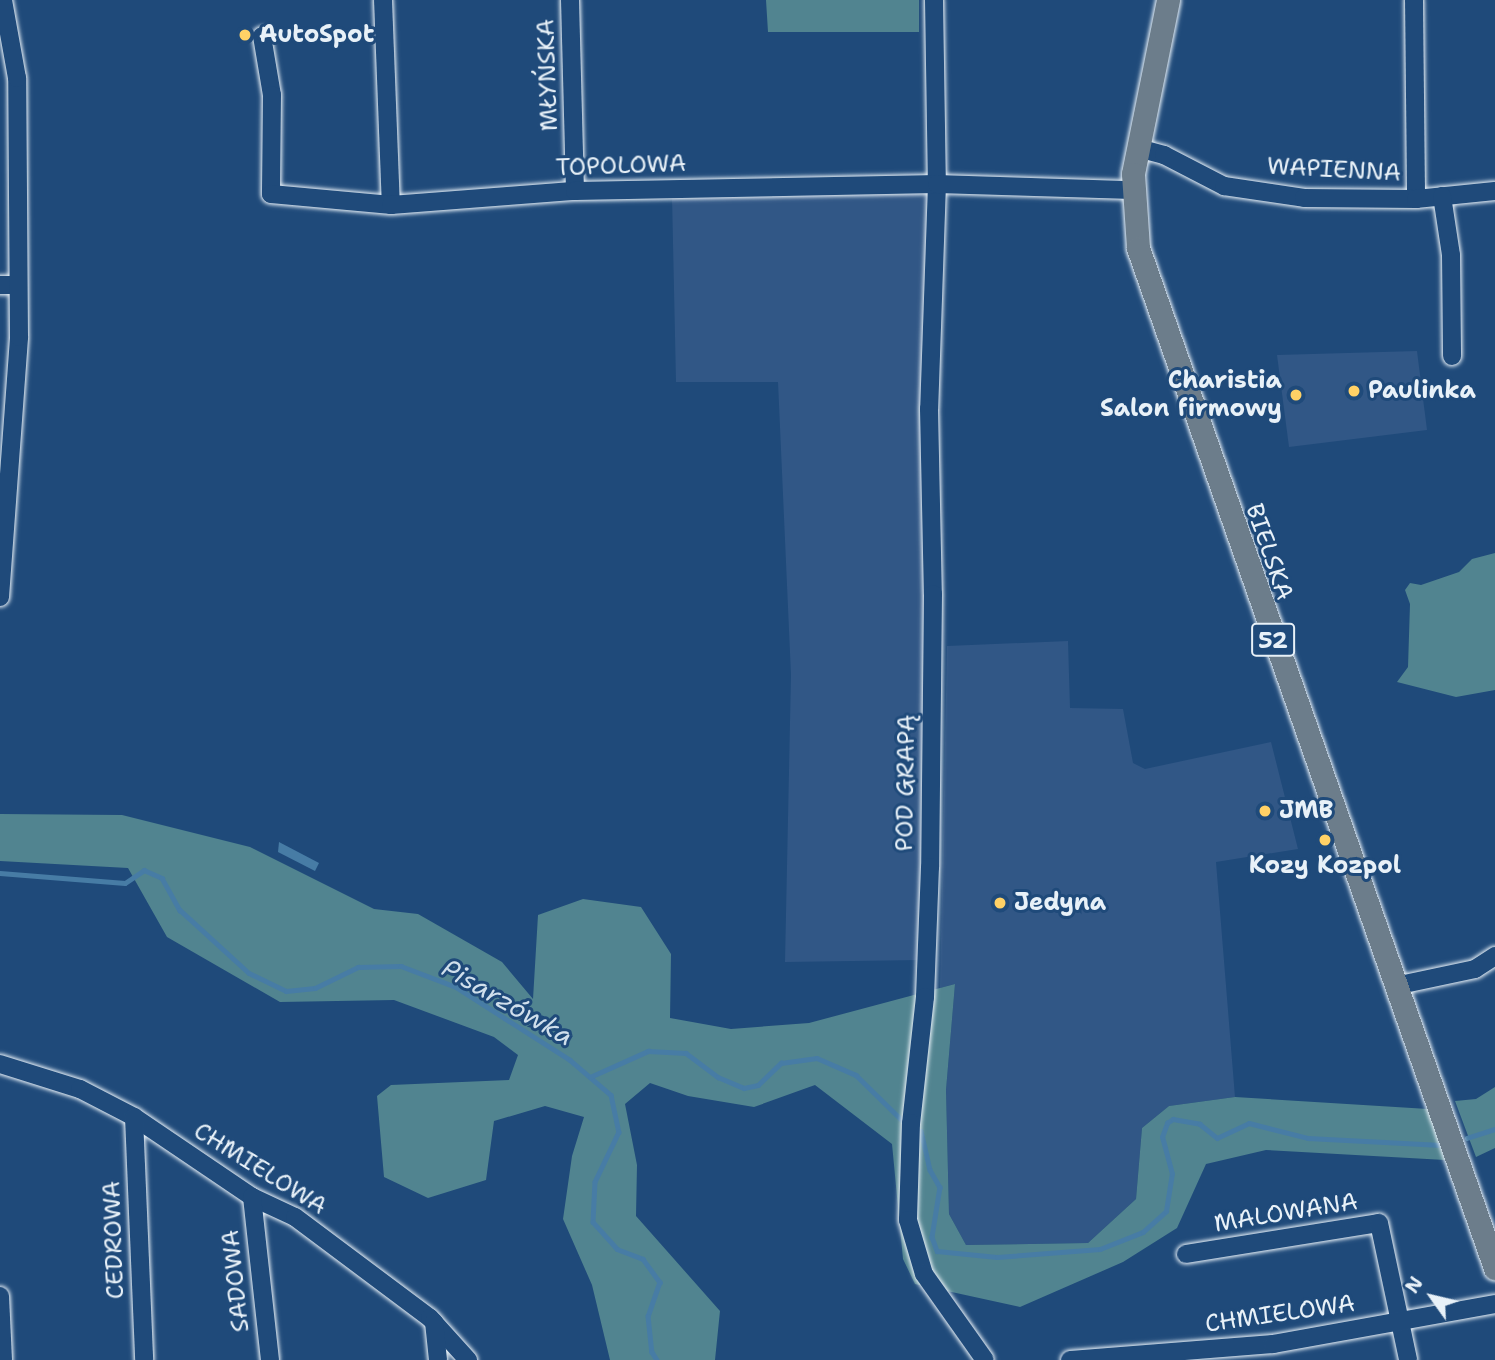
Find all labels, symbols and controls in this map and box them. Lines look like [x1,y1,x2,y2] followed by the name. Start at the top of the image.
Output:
[532,18,564,132] street label: MŁYŃSKA
[259,21,374,49] place label: AutoSpot
[237,27,253,43] marker: AutoSpot
[555,149,687,183] street label: TOPOLOWA
[1266,152,1402,188] street label: WAPIENNA
[1100,367,1282,423] place label: Charistia Salon firmowy
[1368,377,1476,405] place label: Paulinka
[1346,383,1362,399] marker: Paulinka
[1288,387,1304,403] marker: Charistia Salon firmowy
[1239,500,1299,604] street label: BIELSKA
[1250,620,1296,660] road number: 52
[890,714,922,852] street label: POD GRAPĄ
[1279,797,1334,825] place label: JMB
[1257,803,1273,819] marker: JMB
[1317,832,1333,848] marker: Kozy Kozpol
[1249,852,1401,880] place label: Kozy Kozpol
[1014,889,1106,917] place label: Jedyna
[992,895,1008,911] marker: Jedyna
[437,952,579,1052] water label: Pisarzówka
[188,1117,332,1221] street label: CHMIELOWA
[98,1180,130,1300] street label: CEDROWA
[1212,1187,1360,1239] street label: MALOWANA
[216,1228,256,1334] street label: SADOWA
[1397,1262,1467,1332] north arrow
[1400,1272,1429,1298] text: N
[1203,1289,1357,1339] street label: CHMIELOWA

